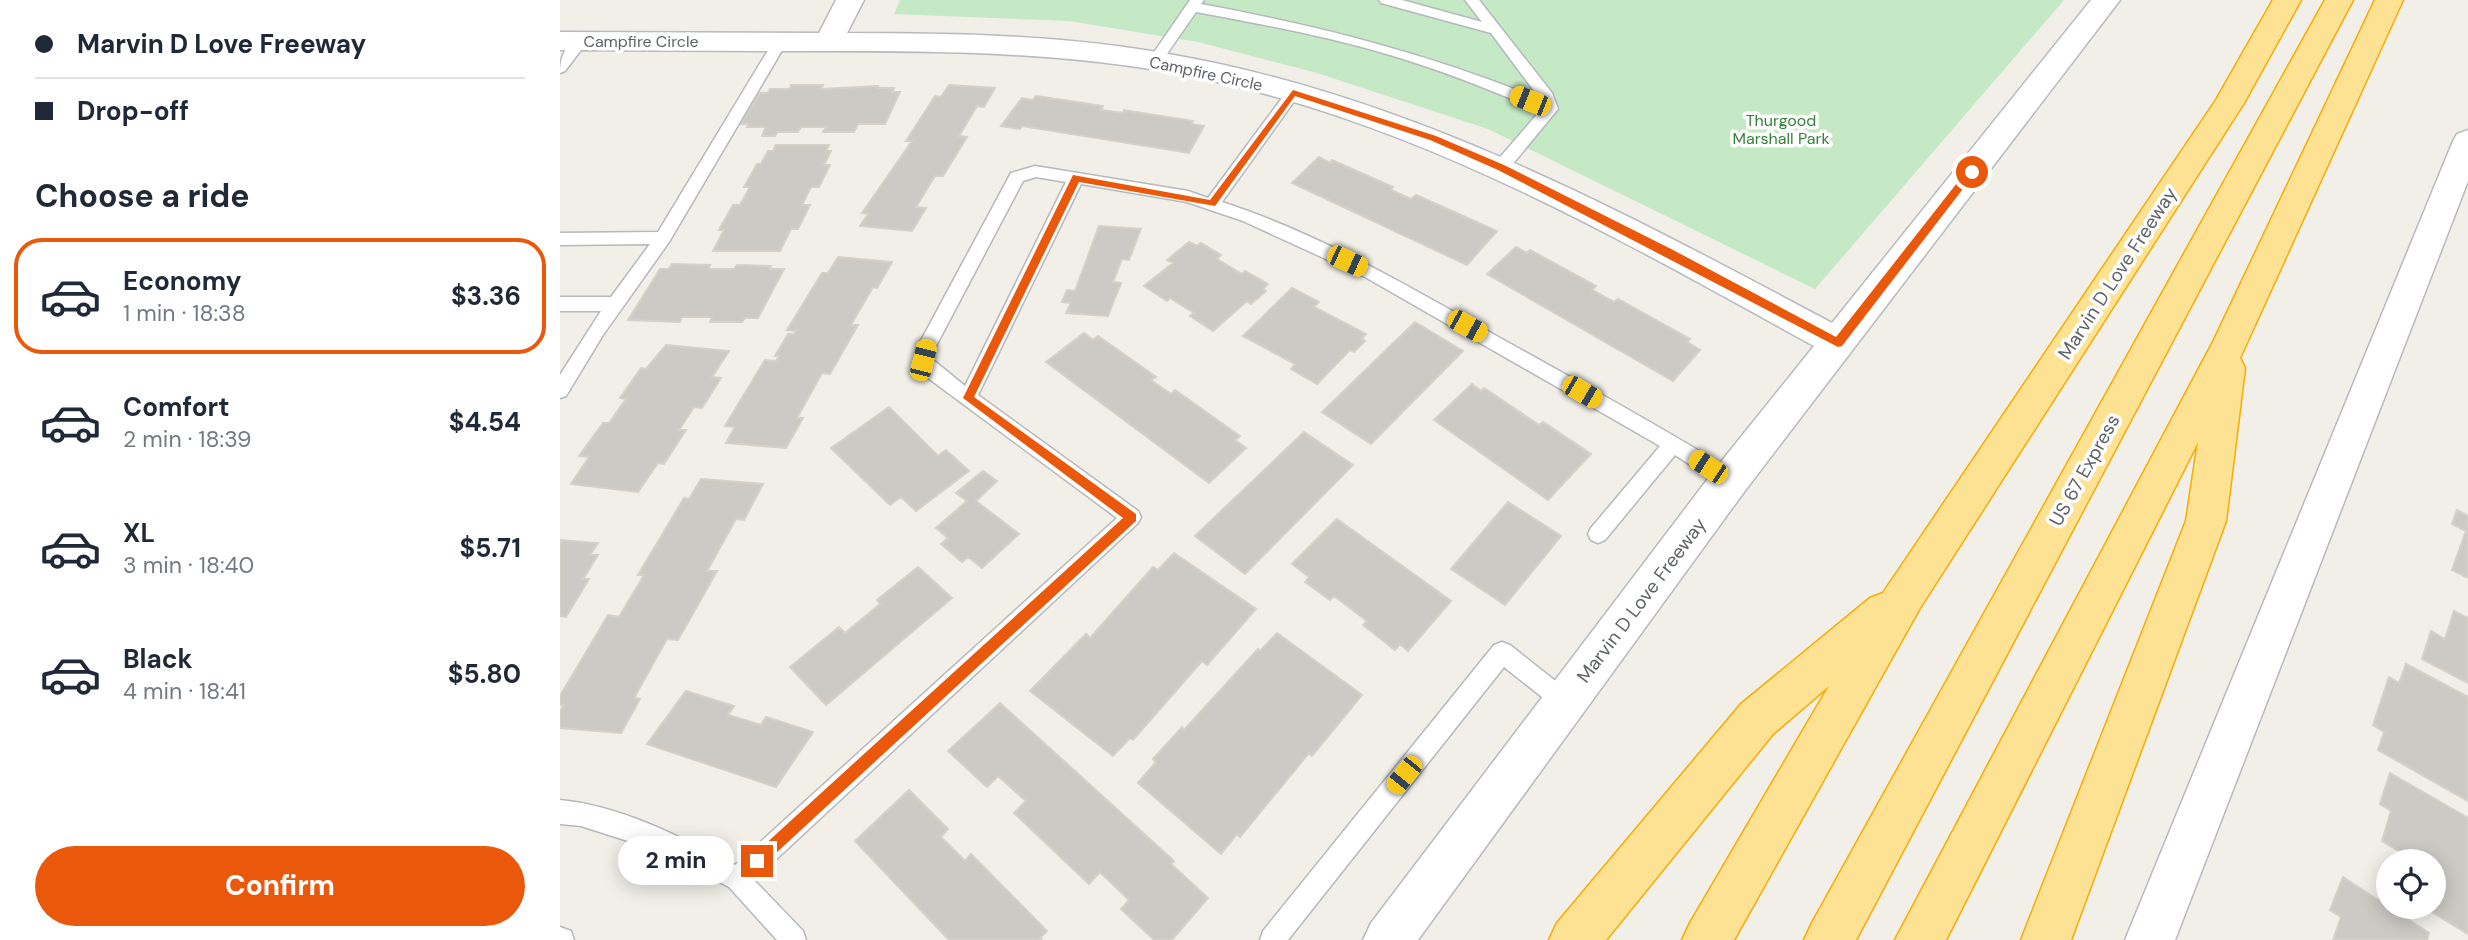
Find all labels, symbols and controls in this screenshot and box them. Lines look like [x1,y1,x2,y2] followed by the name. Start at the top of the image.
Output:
[77,27,366,61] text: Marvin D Love Freeway
[583,31,699,52] street label: Campfire Circle
[1147,51,1264,96] street label: Campfire Circle
[1507,83,1554,119] car
[77,94,189,128] text: Drop-off
[1732,110,1830,149] park label: Thurgood Marshall Park
[1956,156,1988,188] route start
[35,175,250,217] text: Choose a ride
[2052,182,2183,364] street label: Marvin D Love Freeway
[1324,243,1371,279] car
[123,264,241,298] text: Economy
[39,265,102,328] icon: car
[451,279,521,313] text: $3.36
[123,298,246,328] text: 1 min · 18:38
[1444,307,1491,345] car
[908,337,939,383] car
[1559,372,1606,412] car
[123,390,229,424] text: Comfort
[39,391,102,454] icon: car
[449,405,521,439] text: $4.54
[2044,410,2125,530] street label: US 67 Express
[123,424,252,454] text: 2 min · 18:39
[1685,447,1732,487] car
[1571,512,1712,688] street label: Marvin D Love Freeway
[123,516,155,550] text: XL
[39,517,102,580] icon: car
[459,531,521,565] text: $5.71
[123,550,254,580] text: 3 min · 18:40
[123,642,193,676] text: Black
[39,643,102,706] icon: car
[448,657,521,691] text: $5.80
[123,676,246,706] text: 4 min · 18:41
[1383,752,1426,798] car
[617,836,732,886] callout: 2 min
[646,845,706,875] text: 2 min
[741,845,773,877] route end
[35,846,525,926] button: Confirm
[2376,849,2446,919] map controls
[2376,849,2446,919] button: locate

